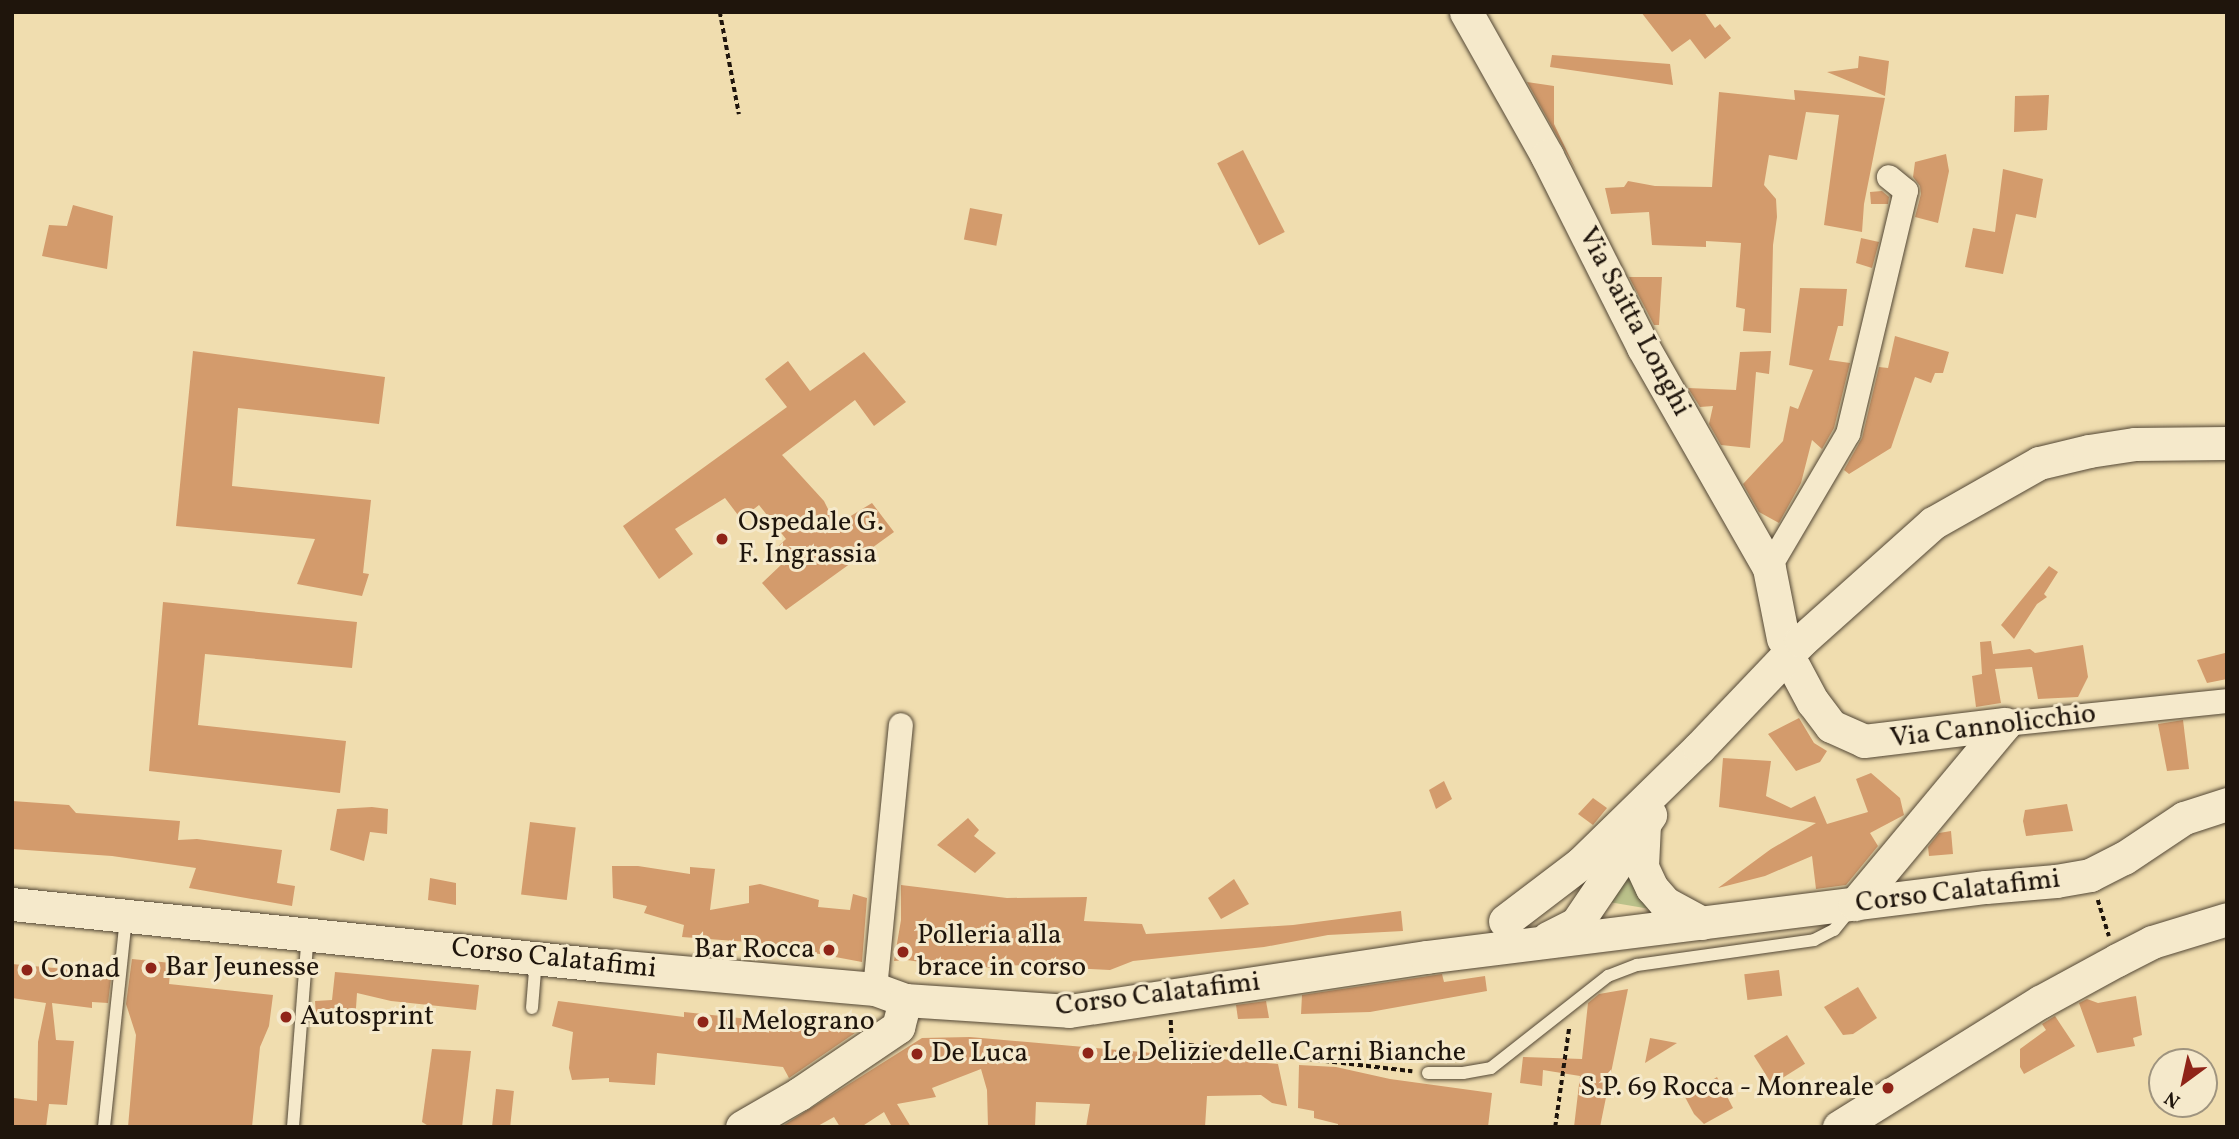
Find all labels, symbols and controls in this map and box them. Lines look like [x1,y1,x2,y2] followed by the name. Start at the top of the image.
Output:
[1570,222,1698,422] street label: Via Saitta Longhi
[738,506,884,572] place label: Ospedale G. F. Ingrassia
[712,529,732,549] marker: Ospedale G. F. Ingrassia
[1888,698,2098,756] street label: Via Cannolicchio
[1854,863,2062,921] street label: Corso Calatafimi
[917,919,1086,985] place label: Polleria alla brace in corso
[450,932,658,986] street label: Corso Calatafimi
[694,933,815,967] place label: Bar Rocca
[821,942,837,958] marker: Bar Rocca
[895,944,911,960] marker: Polleria alla brace in corso
[165,951,319,985] place label: Bar Jeunesse
[41,953,121,987] place label: Conad
[143,960,159,976] marker: Bar Jeunesse
[19,962,35,978] marker: Conad
[1054,966,1262,1024] street label: Corso Calatafimi
[300,1000,434,1034] place label: Autosprint
[717,1005,875,1039] place label: Il Melograno
[278,1009,294,1025] marker: Autosprint
[695,1014,711,1030] marker: Il Melograno
[1102,1036,1466,1070] place label: Le Delizie delle Carni Bianche
[931,1037,1028,1071] place label: De Luca
[1080,1045,1096,1061] marker: Le Delizie delle Carni Bianche
[909,1046,925,1062] marker: De Luca
[2148,1048,2218,1118] north arrow
[1579,1071,1874,1105] place label: S.P. 69 Rocca - Monreale
[1880,1080,1896,1096] marker: S.P. 69 Rocca - Monreale
[2160,1084,2186,1114] text: N

